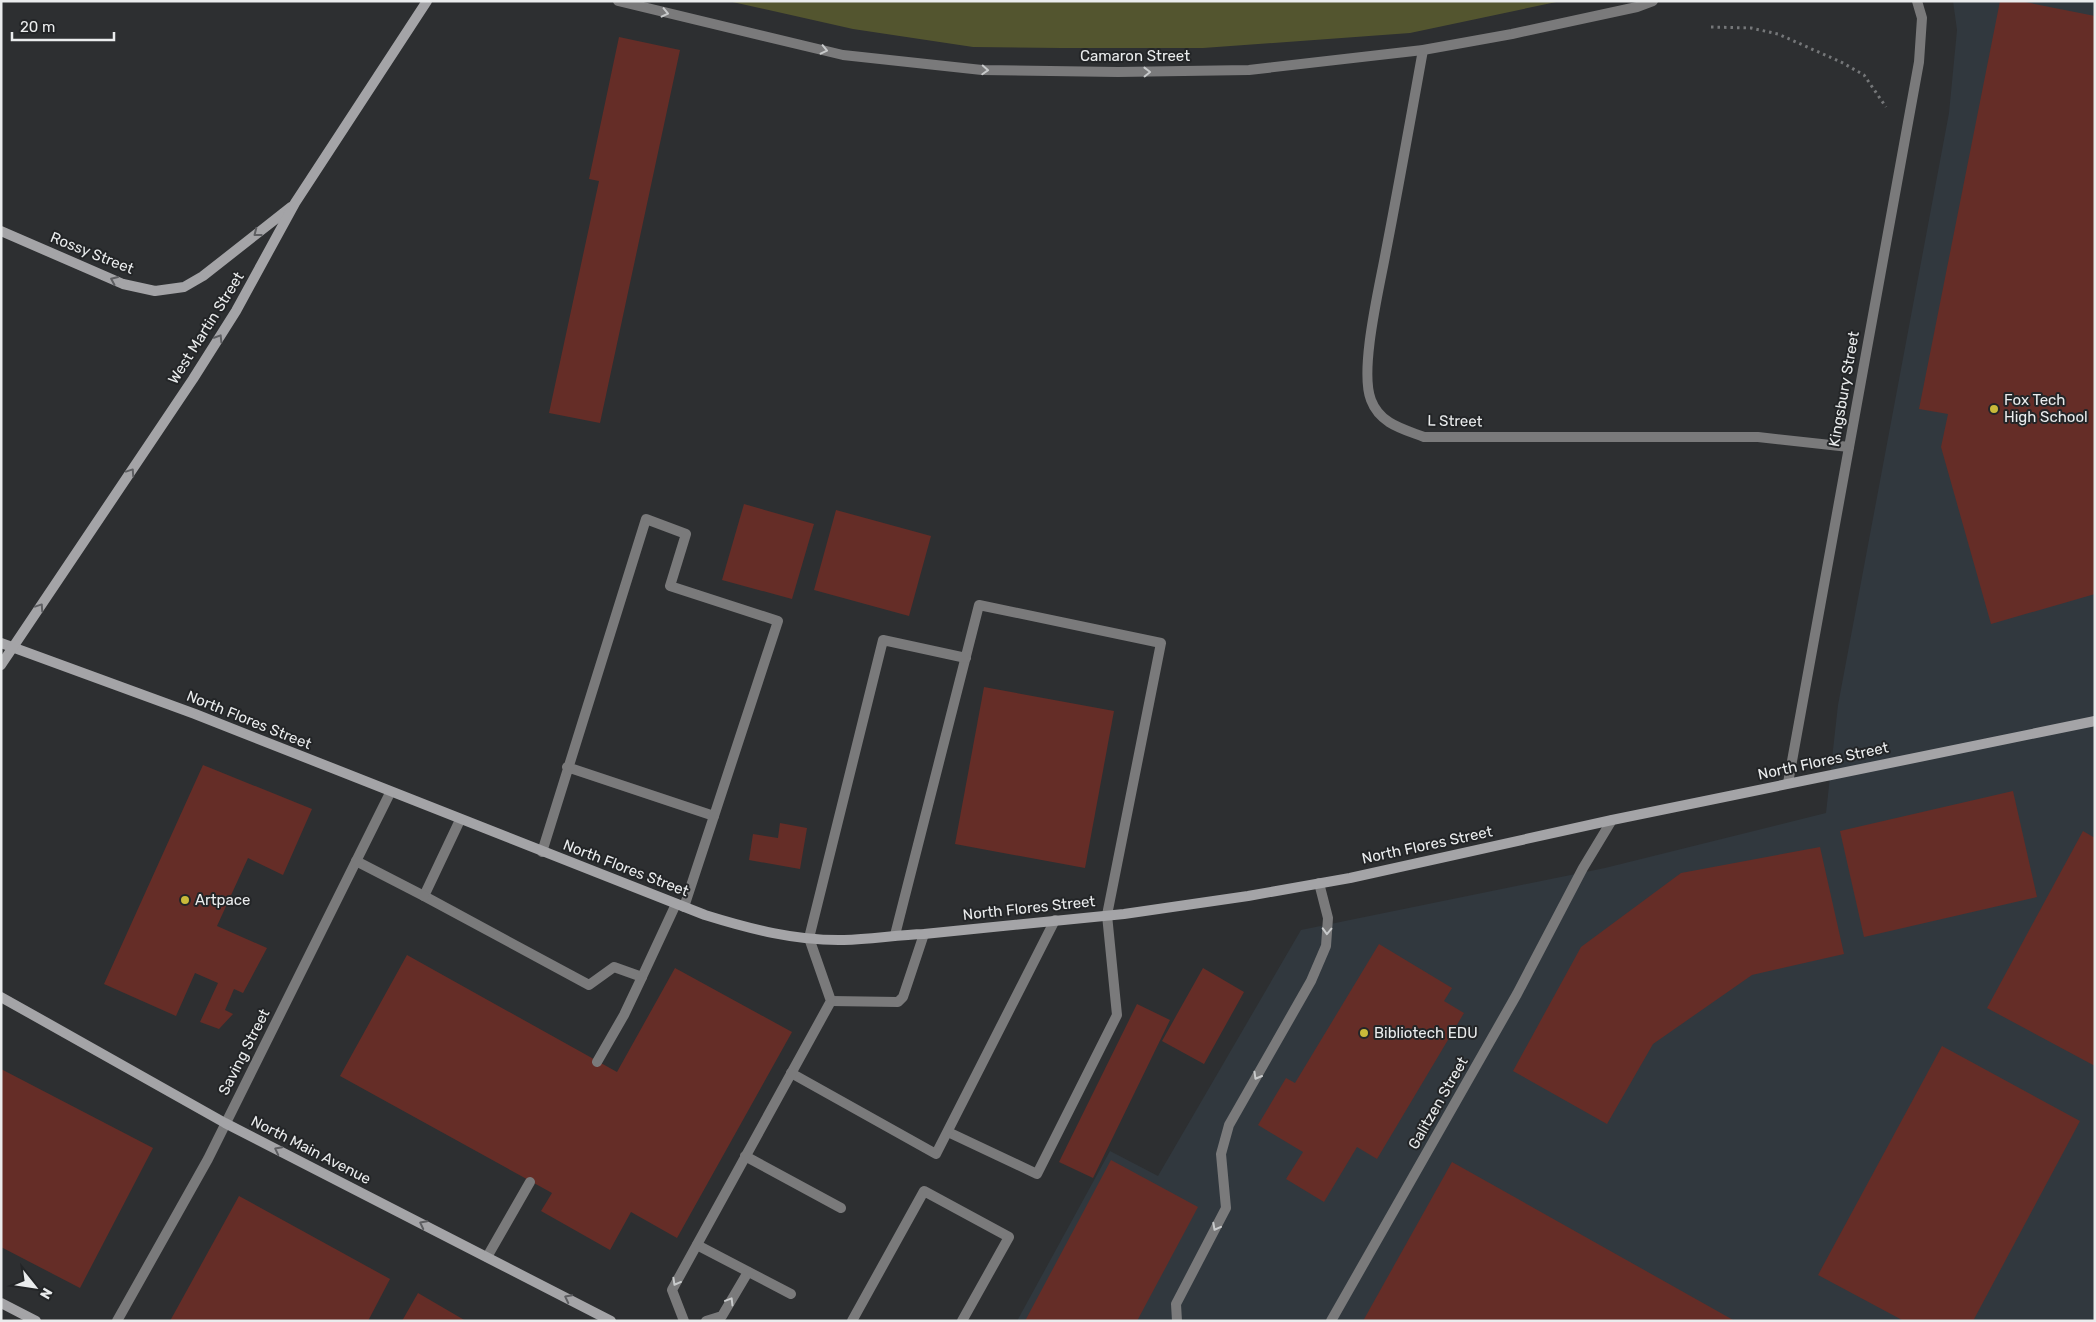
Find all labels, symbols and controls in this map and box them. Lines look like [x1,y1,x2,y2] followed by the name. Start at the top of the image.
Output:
[661,7,669,17] one-way arrow
[12,10,115,42] scale bar
[20,18,55,36] text: 20 m
[819,44,828,55] one-way arrow
[1080,47,1190,65] street label: Camaron Street
[981,65,989,76] one-way arrow
[1143,66,1151,77] one-way arrow
[48,228,136,278] street label: Rossy Street
[254,228,263,236] one-way arrow
[164,269,248,387] street label: West Martin Street
[110,276,119,287] one-way arrow
[1825,330,1863,448] street label: Kingsbury Street
[213,334,222,343] one-way arrow
[2004,391,2088,426] place label: Fox Tech High School
[1988,403,2000,415] marker: Fox Tech High School
[1427,412,1483,430] street label: L Street
[124,468,134,477] one-way arrow
[34,603,43,612] one-way arrow
[184,687,314,753] street label: North Flores Street
[1756,738,1890,784] street label: North Flores Street
[1360,822,1494,868] street label: North Flores Street
[561,836,691,900] street label: North Flores Street
[195,891,251,909] place label: Artpace
[962,892,1096,924] street label: North Flores Street
[179,894,191,906] marker: Artpace
[1322,927,1332,935] one-way arrow
[215,1006,274,1098] street label: Saving Street
[1374,1024,1478,1042] place label: Bibliotech EDU
[1358,1027,1370,1039] marker: Bibliotech EDU
[1404,1053,1472,1152] street label: Galitzen Street
[1254,1070,1264,1079] one-way arrow
[248,1112,374,1188] street label: North Main Avenue
[275,1146,284,1156] one-way arrow
[419,1220,428,1230] one-way arrow
[1212,1222,1222,1231] one-way arrow
[10,1262,60,1312] north arrow
[673,1276,683,1285] one-way arrow
[36,1285,56,1302] text: N
[564,1294,573,1304] one-way arrow
[724,1298,734,1307] one-way arrow

